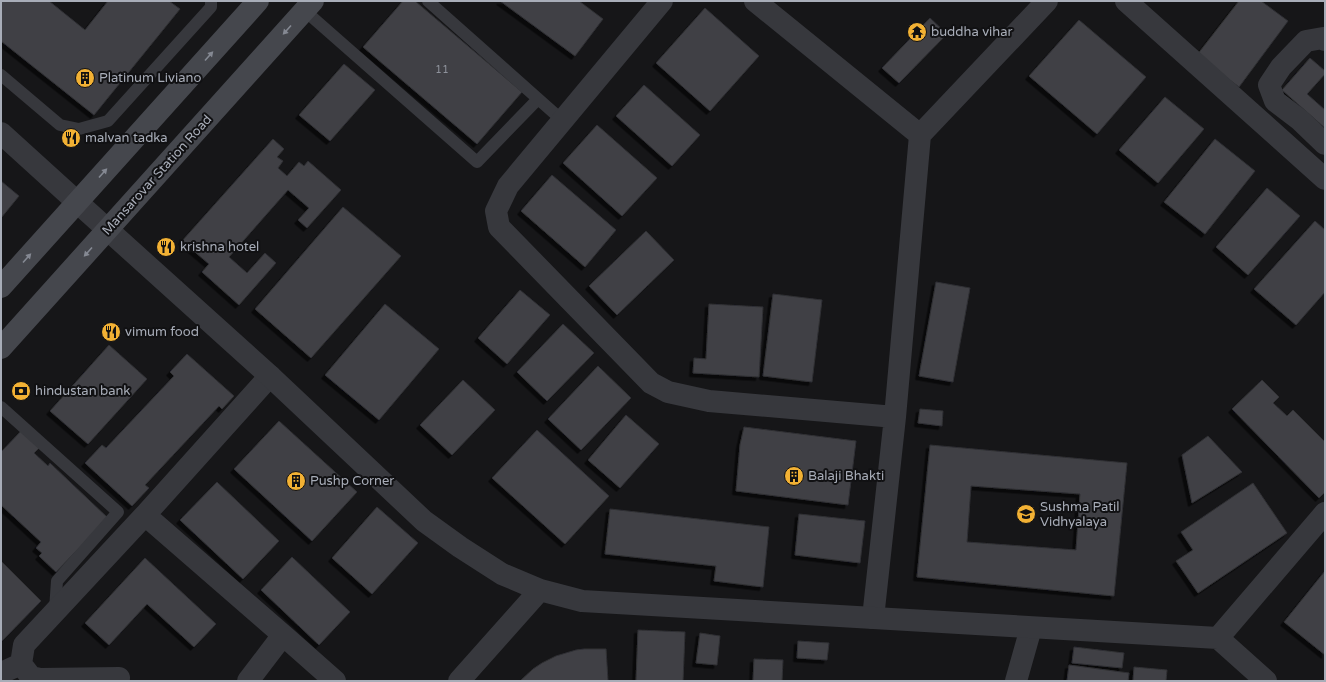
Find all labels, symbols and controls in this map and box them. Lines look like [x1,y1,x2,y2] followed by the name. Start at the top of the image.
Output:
[906,21,928,43] temple icon: buddha vihar
[931,24,1012,40] place label: buddha vihar
[282,25,292,35] one-way arrow
[204,50,213,61] one-way arrow
[435,63,449,76] house number: 11
[74,67,96,89] building icon: Platinum Liviano
[99,70,201,86] place label: Platinum Liviano
[99,112,215,238] street label: Mansarovar Station Road
[60,127,82,149] restaurant icon: malvan tadka
[85,130,168,146] place label: malvan tadka
[99,168,108,179] one-way arrow
[155,236,177,258] restaurant icon: krishna hotel
[180,239,259,255] place label: krishna hotel
[83,247,92,257] one-way arrow
[22,254,31,263] one-way arrow
[100,321,122,343] restaurant icon: vimum food
[125,324,199,340] place label: vimum food
[10,380,32,402] bank icon: hindustan bank
[35,383,130,399] place label: hindustan bank
[783,465,805,487] building icon: Balaji Bhakti
[808,468,884,484] place label: Balaji Bhakti
[285,470,307,492] building icon: Pushp Corner
[310,473,394,489] place label: Pushp Corner
[1040,499,1120,530] place label: Sushma Patil Vidhyalaya
[1015,503,1037,525] school or university icon: Sushma Patil Vidhyalaya

